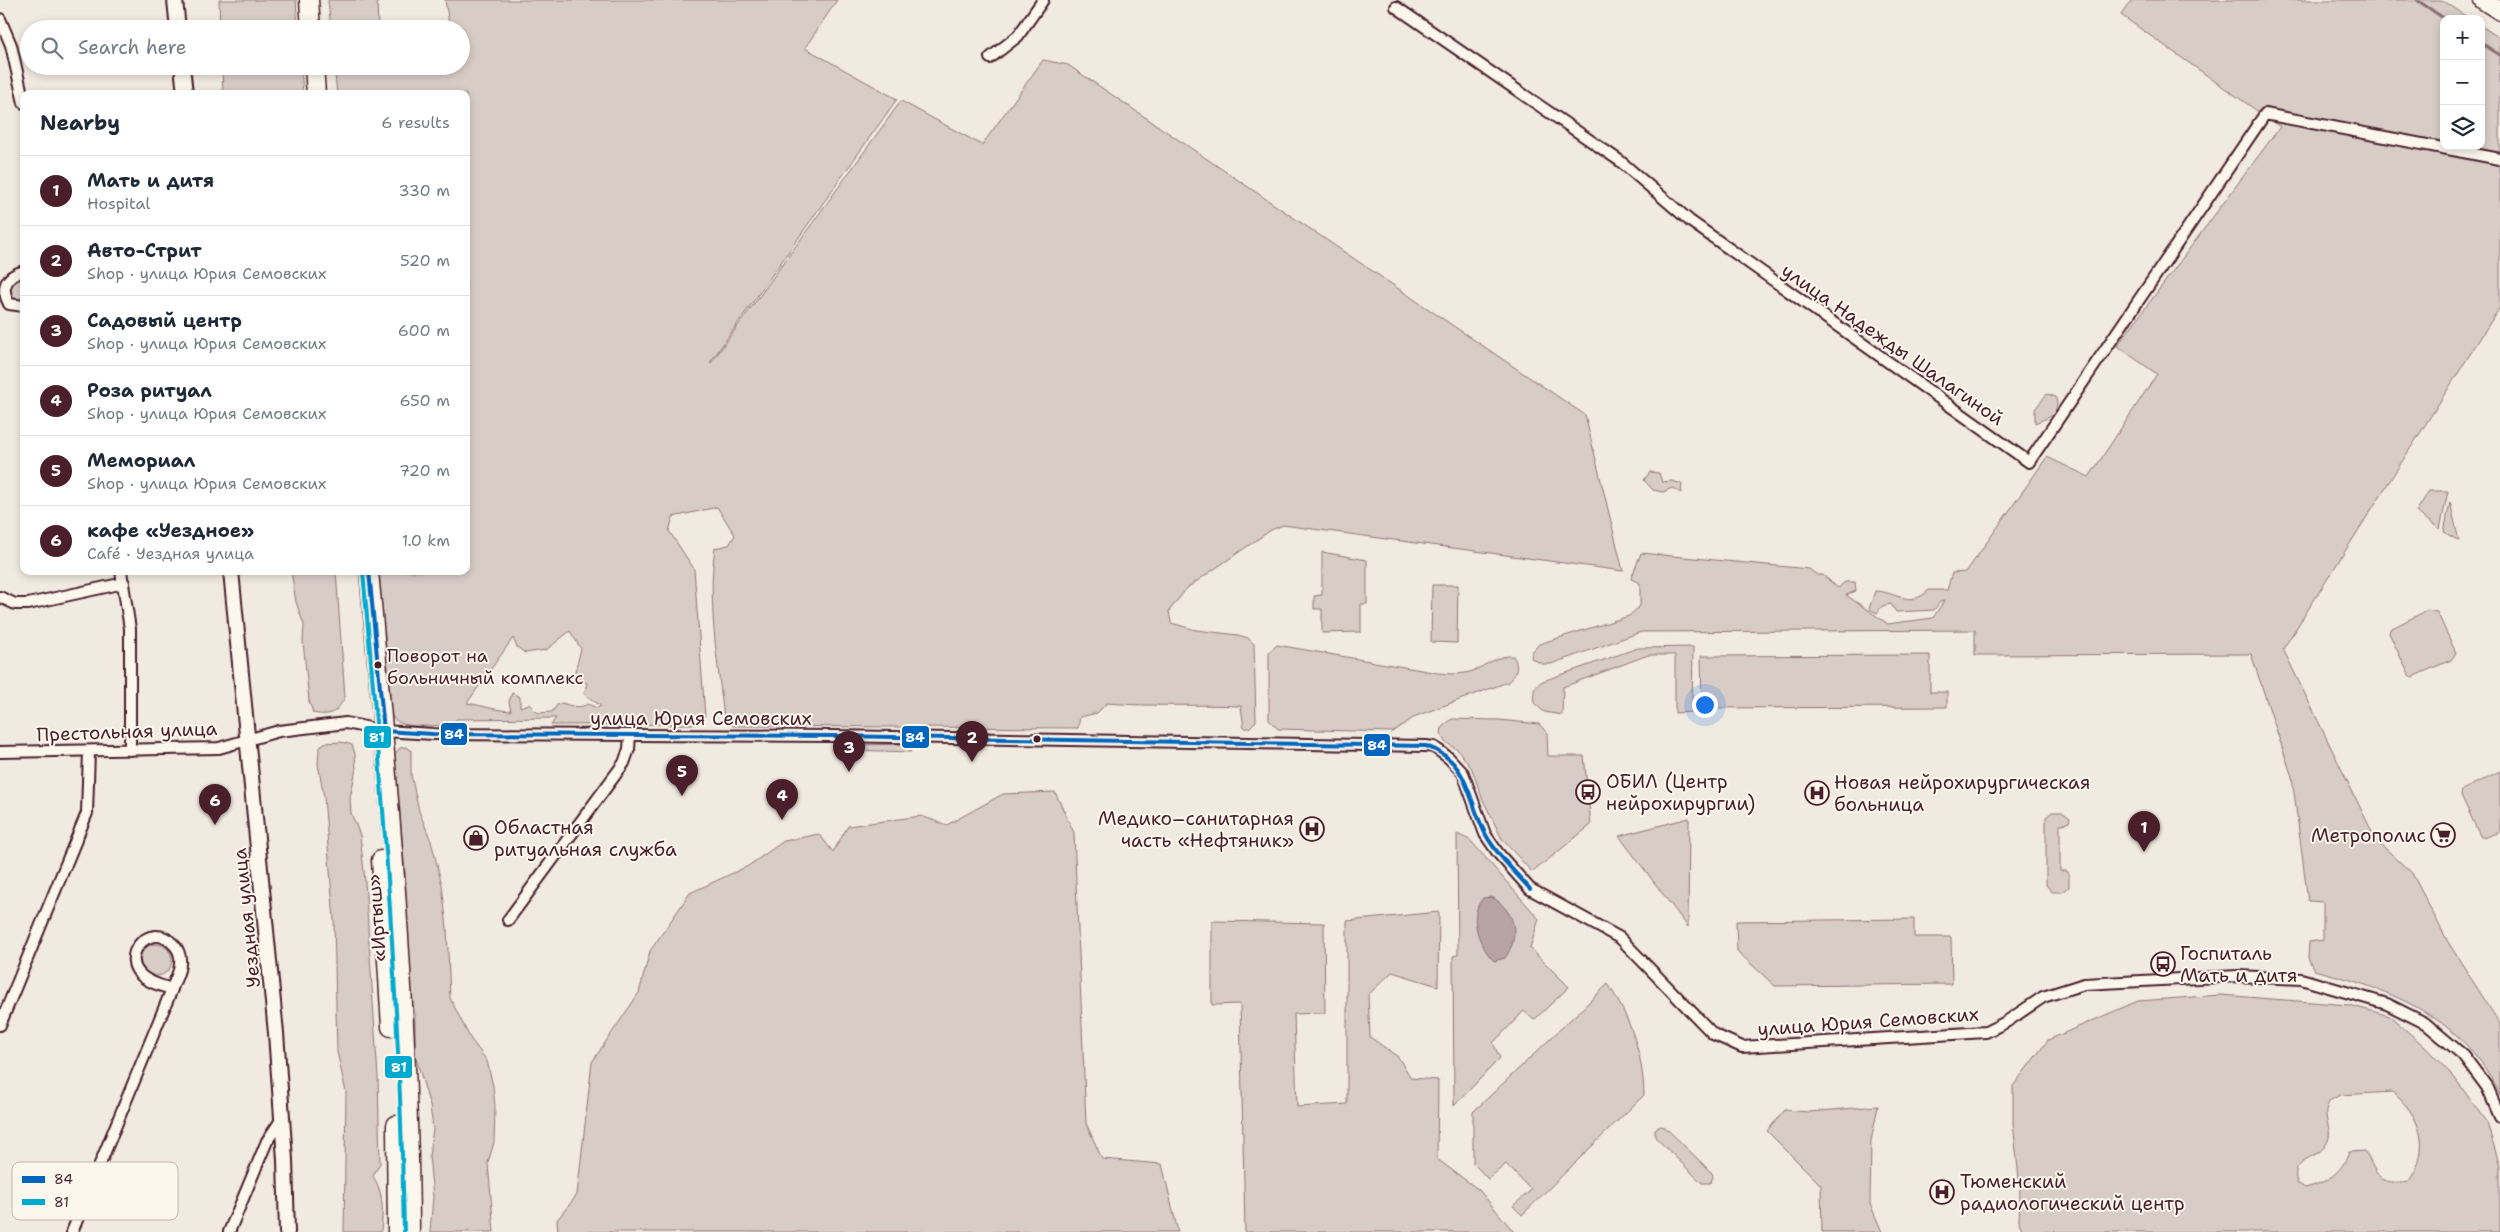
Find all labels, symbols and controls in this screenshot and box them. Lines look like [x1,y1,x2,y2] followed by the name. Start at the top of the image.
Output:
[2440,15,2485,150] map controls
[2440,15,2485,60] button: +
[20,20,470,75] search box
[38,34,66,62] icon: search
[78,35,187,60] text: Search here
[2440,60,2485,105] button: −
[2440,105,2485,150] button: layers
[40,109,120,137] text: Nearby
[381,112,450,133] text: 6 results
[87,168,214,193] text: Мать и дитя
[52,180,60,201] text: 1
[398,180,450,201] text: 330 m
[87,193,150,214] text: Hospital
[87,238,202,263] text: Авто-Стрит
[50,250,62,271] text: 2
[400,250,450,271] text: 520 m
[1777,258,2009,431] street label: улица Надежды Шалагиной
[87,263,326,284] text: Shop · улица Юрия Семовских
[87,308,242,333] text: Садовый центр
[50,320,62,341] text: 3
[398,320,450,341] text: 600 m
[87,333,326,354] text: Shop · улица Юрия Семовских
[87,378,212,403] text: Роза ритуал
[50,390,62,411] text: 4
[399,390,450,411] text: 650 m
[87,403,326,424] text: Shop · улица Юрия Семовских
[87,448,195,473] text: Мемориал
[51,460,61,481] text: 5
[399,460,450,481] text: 720 m
[87,473,326,494] text: Shop · улица Юрия Семовских
[87,518,254,543] text: кафе «Уездное»
[50,530,62,551] text: 6
[402,530,450,551] text: 1.0 km
[87,543,254,564] text: Café · Уездная улица
[387,644,584,690] place label: Поворот на больничный комплекс
[373,660,383,670] marker: Поворот на больничный комплекс
[1692,692,1718,718] your location
[590,706,812,731] street label: улица Юрия Семовских
[36,716,218,747] street label: Престольная улица
[956,721,988,762] pin: 2
[440,722,468,746] line badge: 84
[363,725,392,749] line badge: 81
[444,725,464,743] text: 84
[901,725,930,749] line badge: 84
[369,728,385,746] text: 81
[905,728,925,746] text: 84
[833,731,865,772] pin: 3
[1363,733,1391,757] line badge: 84
[1032,734,1042,744] unlabelled marker
[1367,736,1387,754] text: 84
[666,755,698,796] pin: 5
[1606,769,1755,816] place label: ОБИЛ (Центр нейрохирургии)
[1834,770,2090,817] place label: Новая нейрохирургическая больница
[766,779,798,820] pin: 4
[1575,779,1601,805] bus stop icon: ОБИЛ (Центр нейрохирургии)
[1804,780,1830,806] hospital icon: Новая нейрохирургическая больница
[199,784,231,825] pin: 6
[1098,806,1294,853] place label: Медико–санитарная часть «Нефтяник»
[2128,811,2160,852] pin: 1
[494,815,677,862] place label: Областная ритуальная служба
[1299,816,1325,842] hospital icon: Медико–санитарная часть «Нефтяник»
[2430,822,2456,848] supermarket icon: Метрополис
[2311,823,2426,848] place label: Метрополис
[463,825,489,851] shop icon: Областная ритуальная служба
[227,847,266,989] street label: Уездная улица
[361,873,392,963] street label: «Иртыш»
[2180,941,2297,988] place label: Госпиталь Мать и дитя
[2150,951,2176,977] bus stop icon: Госпиталь Мать и дитя
[1757,1001,1980,1042] street label: улица Юрия Семовских
[384,1055,413,1079] line badge: 81
[391,1058,407,1076] text: 81
[12,1162,178,1220] legend
[1960,1169,2185,1216] place label: Тюменский радиологический центр
[54,1170,73,1188] text: 84
[1929,1179,1955,1205] hospital icon: Тюменский радиологический центр
[54,1193,69,1211] text: 81

